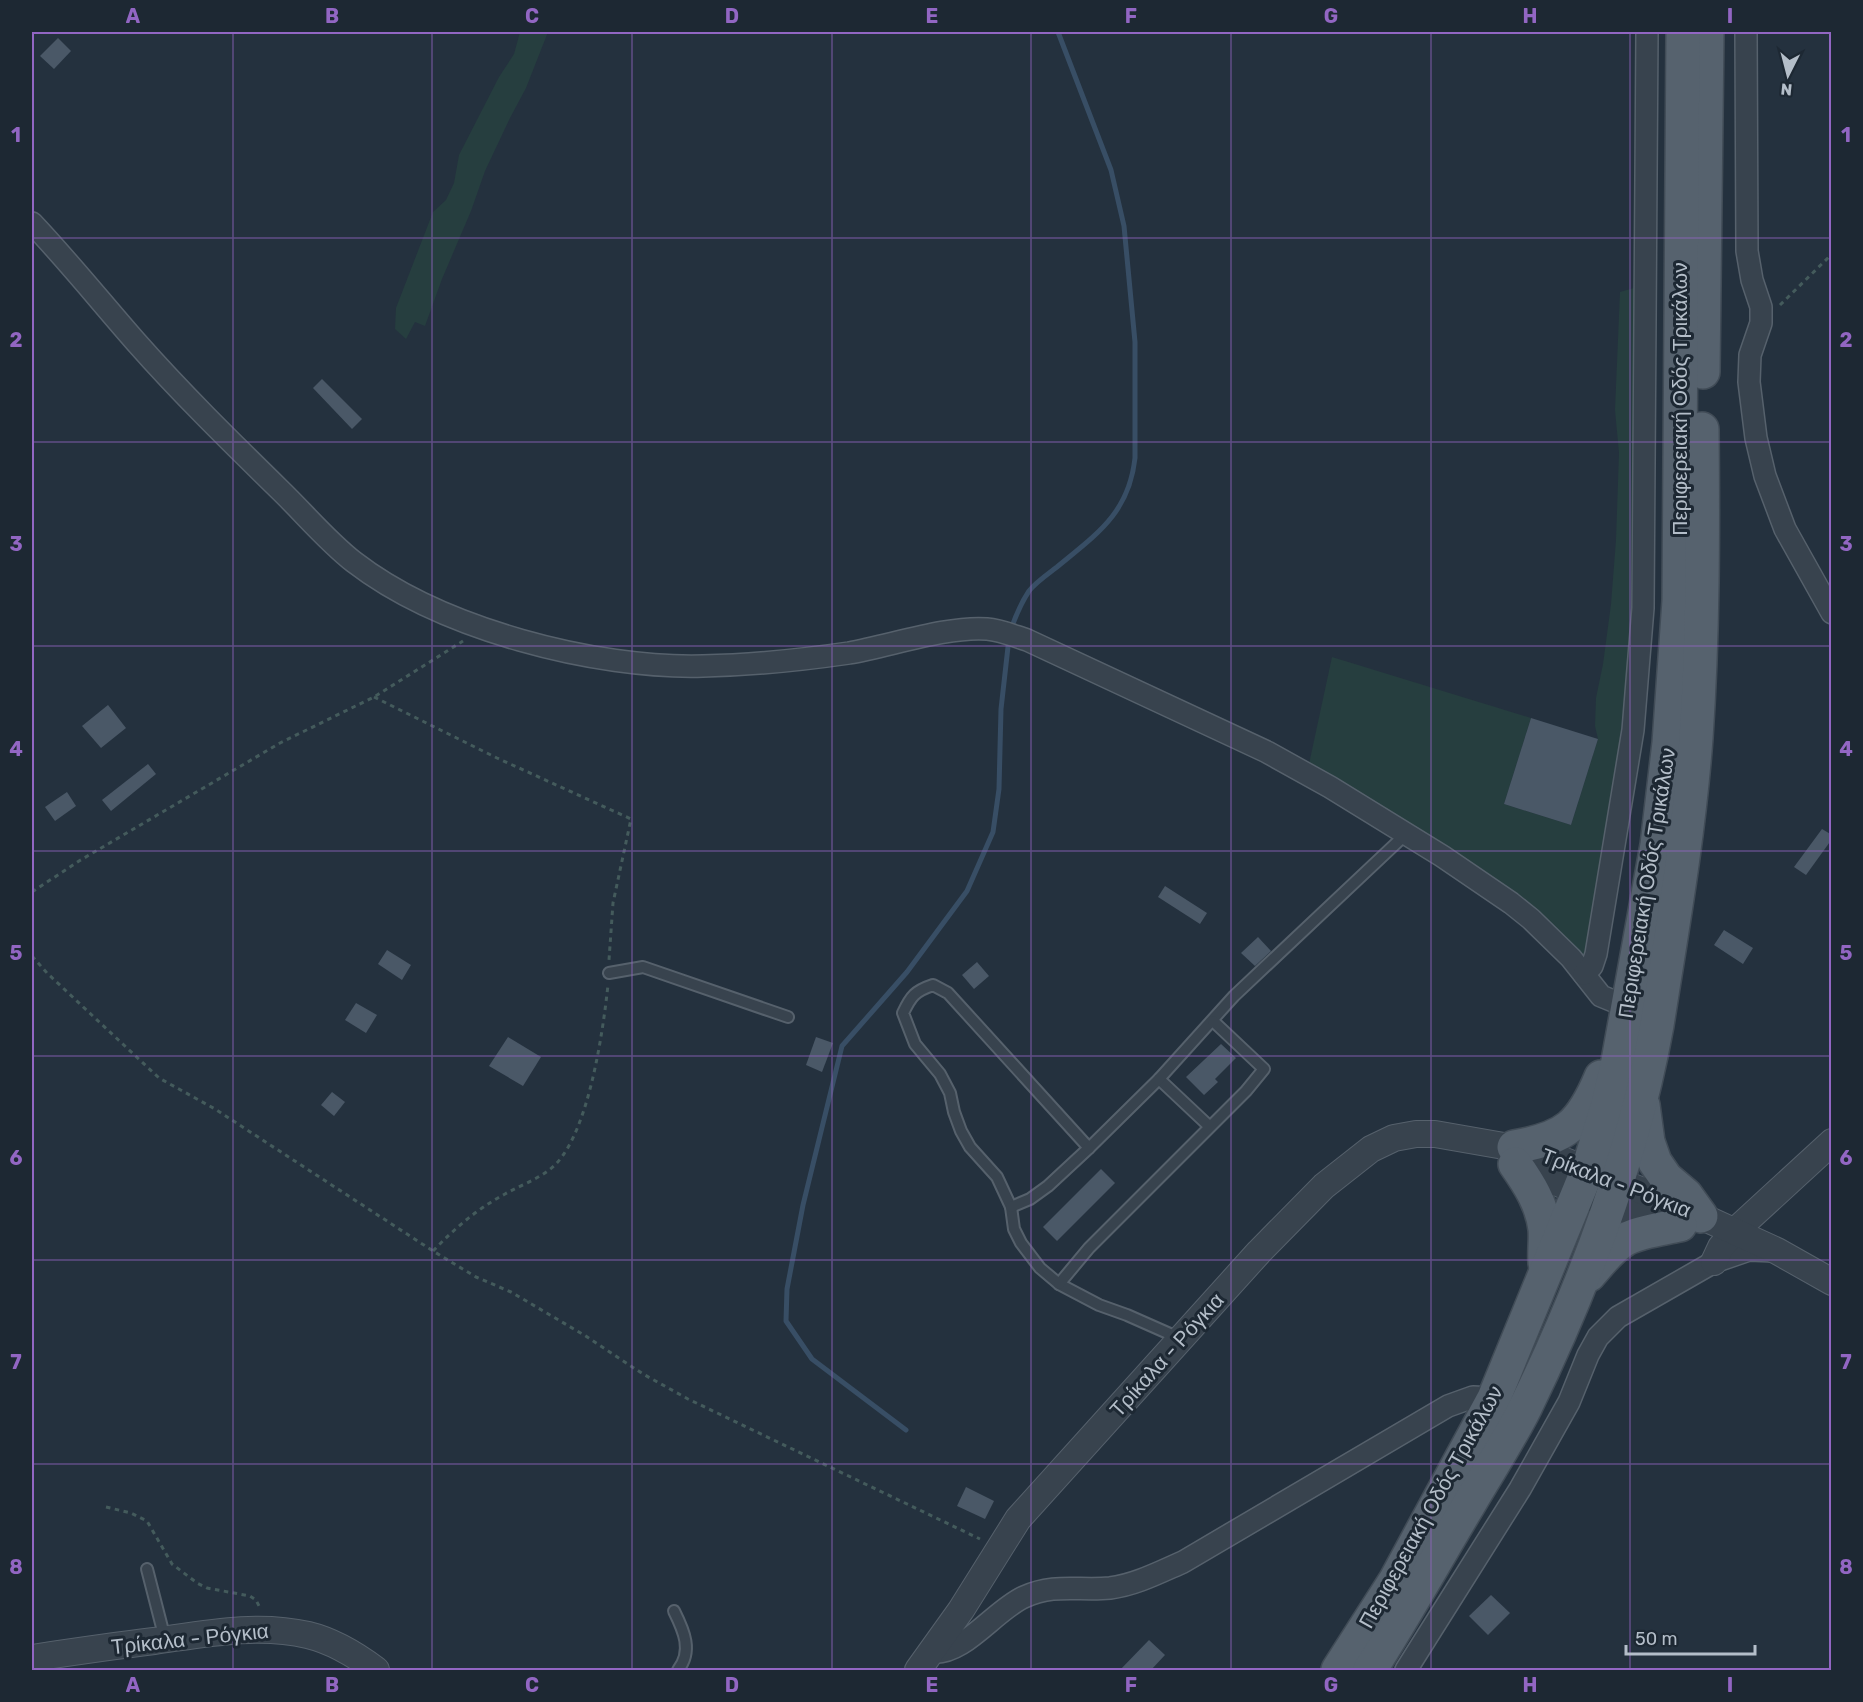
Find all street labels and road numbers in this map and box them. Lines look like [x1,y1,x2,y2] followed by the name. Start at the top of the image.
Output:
[1667,262,1692,536] street label: Περιφερειακή Οδός Τρικάλων
[1613,746,1680,1020] street label: Περιφερειακή Οδός Τρικάλων
[1538,1143,1694,1223] street label: Τρίκαλα - Ρόγκια
[1104,1288,1229,1422] street label: Τρίκαλα - Ρόγκια
[1353,1381,1508,1632] street label: Περιφερειακή Οδός Τρικάλων
[110,1618,270,1659] street label: Τρίκαλα - Ρόγκια

